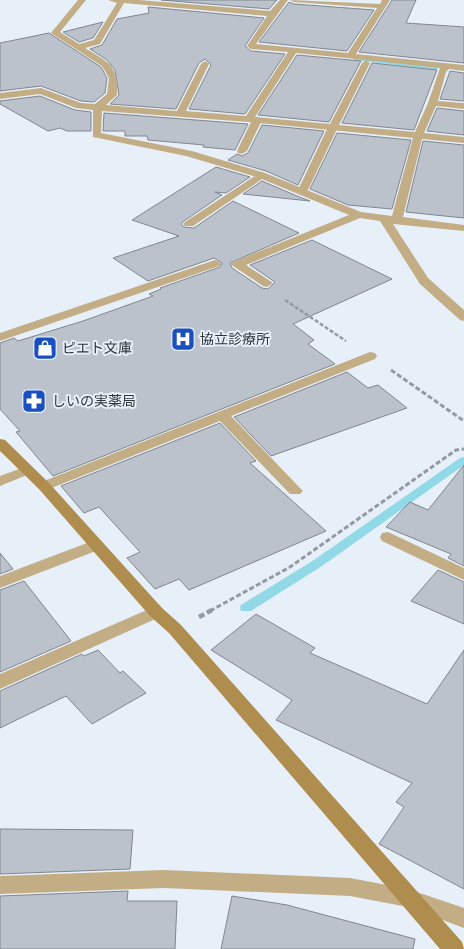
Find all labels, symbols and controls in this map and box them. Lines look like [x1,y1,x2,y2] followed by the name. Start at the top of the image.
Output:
[170,326,196,352] hospital icon: 協立診療所
[200,331,270,347] place label: 協立診療所
[32,335,58,361] shop icon: ピエト文庫
[62,340,132,356] place label: ピエト文庫
[21,388,47,414] pharmacy icon: しいの実薬局
[52,393,136,409] place label: しいの実薬局

